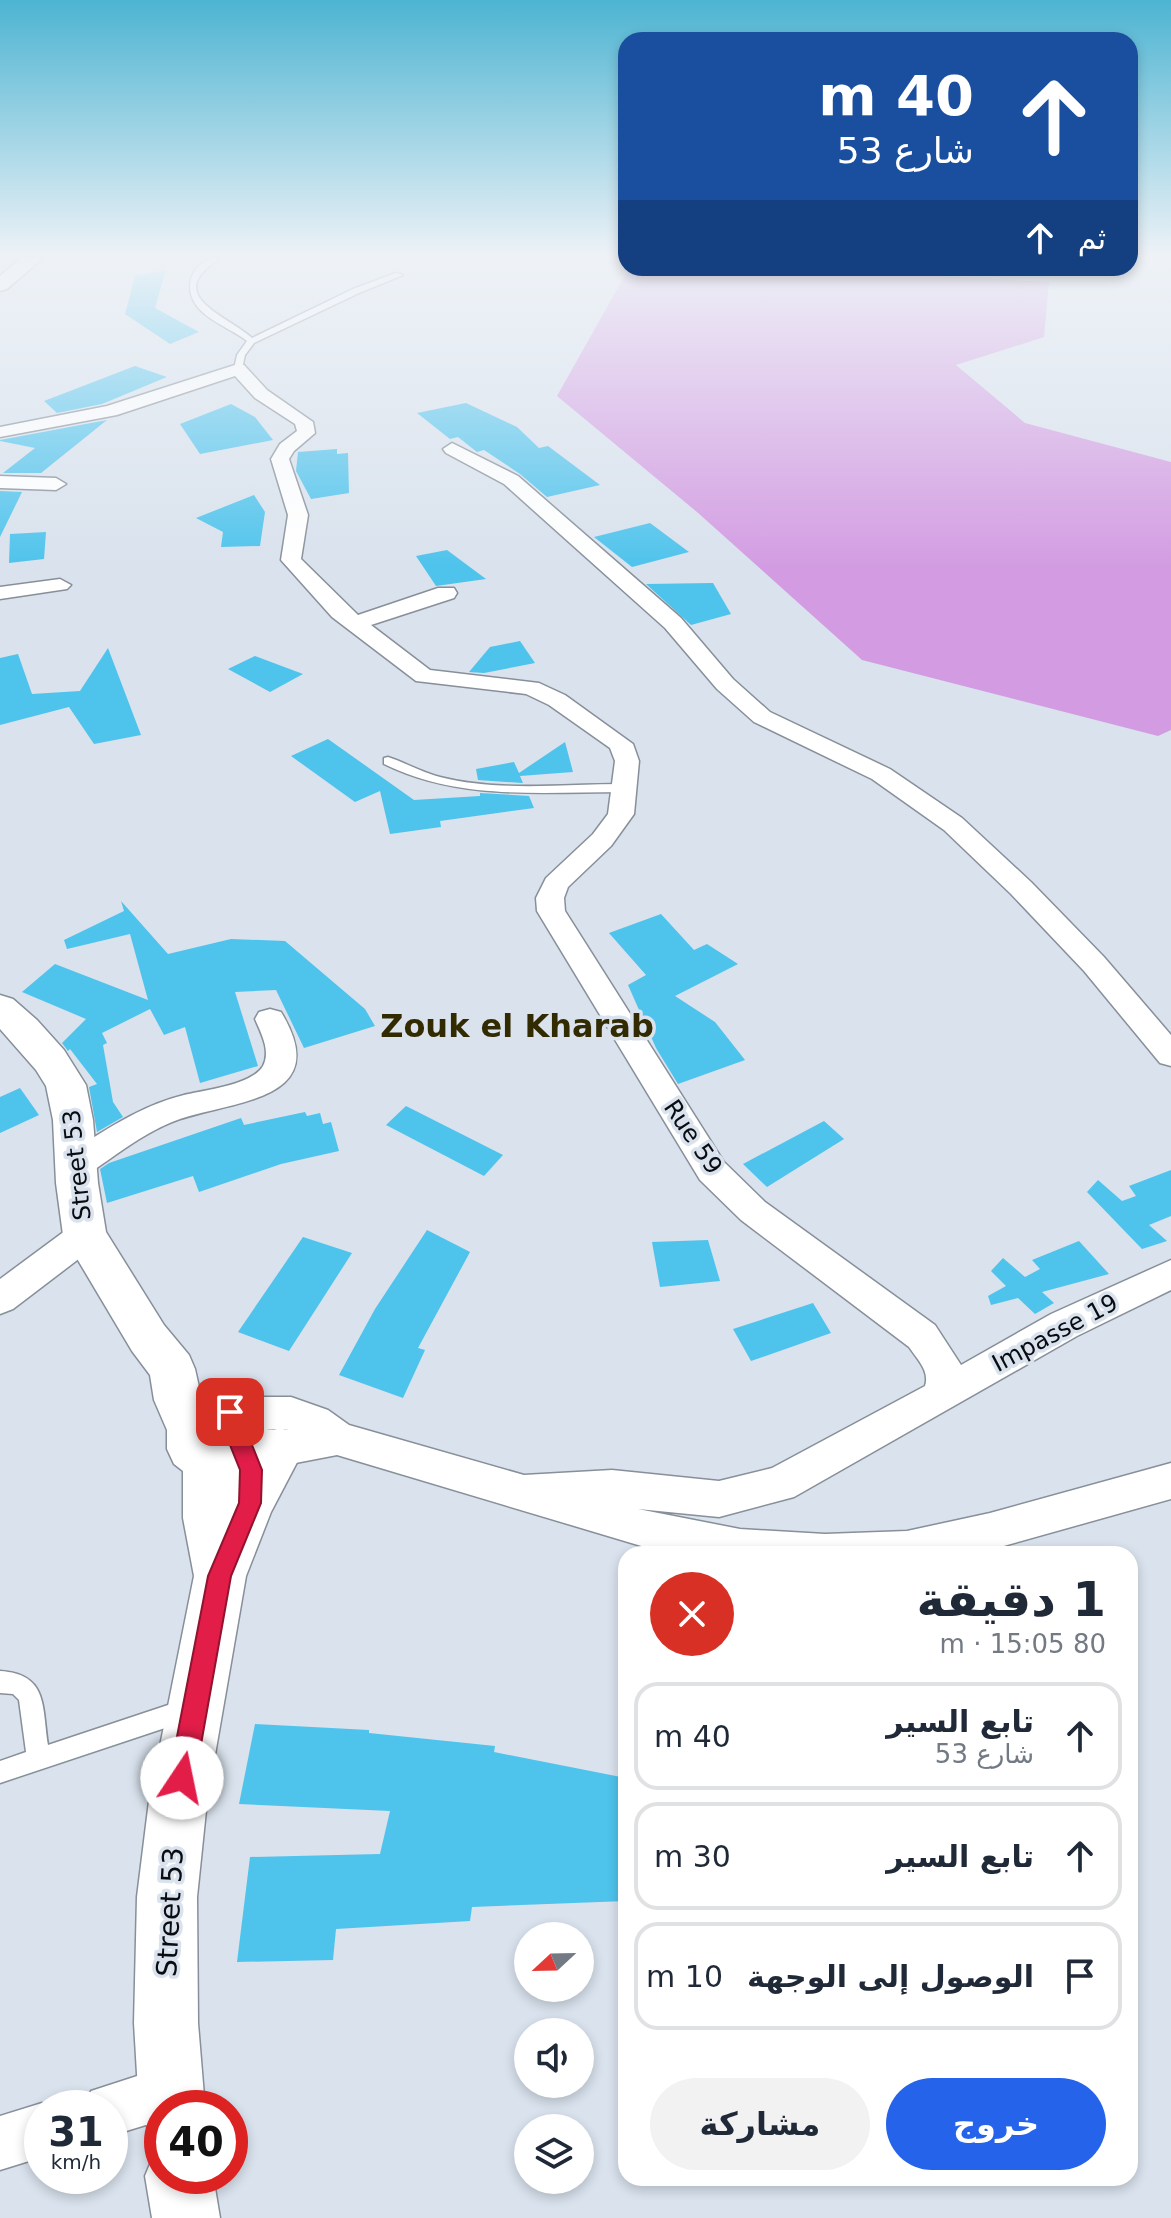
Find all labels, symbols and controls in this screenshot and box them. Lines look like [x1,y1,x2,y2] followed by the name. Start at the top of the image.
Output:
[818,63,974,128] text: 40 m
[1002,64,1106,168] icon: ahead
[837,130,974,171] text: شارع 53
[1018,216,1062,260] icon: ahead
[1078,221,1106,256] text: ثم
[380,1007,654,1045] district label: Zouk el Kharab
[658,1094,728,1180] street label: Rue 59
[57,1108,97,1222] street label: Street 53
[987,1288,1123,1378] street label: Impasse 19
[196,1378,264,1446] pin
[208,1390,252,1434] icon: arrive
[917,1571,1106,1627] text: 1 دقيقة
[650,1572,734,1656] button: close
[940,1629,1106,1659] text: 80 m · 15:05
[886,1704,1034,1739] text: تابع السير
[1058,1714,1102,1758] icon: ahead
[654,1719,731,1754] text: 40 m
[140,1736,224,1820] position arrow
[935,1739,1034,1769] text: شارع 53
[1058,1834,1102,1878] icon: ahead
[654,1839,731,1874] text: 30 m
[886,1839,1034,1874] text: تابع السير
[150,1846,190,1978] street label: Street 53
[514,1922,594,2002] north arrow
[514,1922,594,2194] map controls
[1058,1954,1102,1998] icon: arrive
[646,1959,723,1994] text: 10 m
[747,1959,1034,1994] text: الوصول إلى الوجهة
[514,2018,594,2098] button: sound
[650,2078,870,2170] button: مشاركة
[886,2078,1106,2170] button: خروج
[144,2090,248,2194] speed limit sign: 40
[48,2109,104,2155] text: 31
[514,2114,594,2194] button: layers
[51,2150,101,2174] text: km/h

